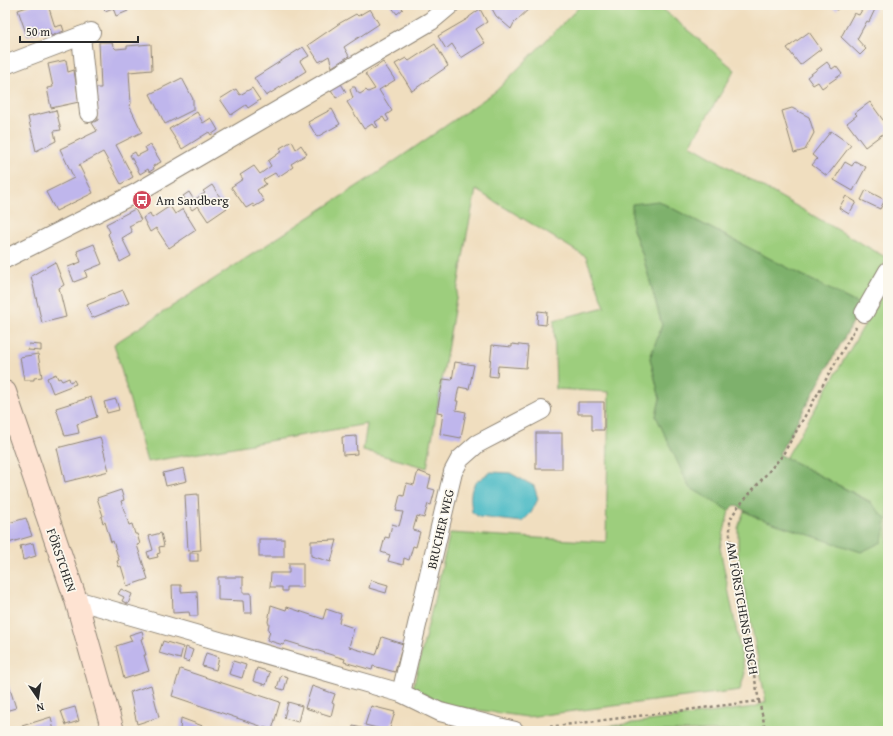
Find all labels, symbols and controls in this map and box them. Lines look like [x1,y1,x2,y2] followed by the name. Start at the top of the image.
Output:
[20,18,138,44] scale bar
[26,23,50,40] text: 50 m
[131,189,153,211] bus stop icon: Am Sandberg
[156,191,229,210] place label: Am Sandberg
[422,487,459,571] street label: BRUCHER WEG
[42,526,81,595] street label: FÖRSTCHEN
[721,540,764,676] street label: AM FÖRSTCHENS BUSCH
[18,678,58,718] north arrow
[34,699,46,717] text: N

